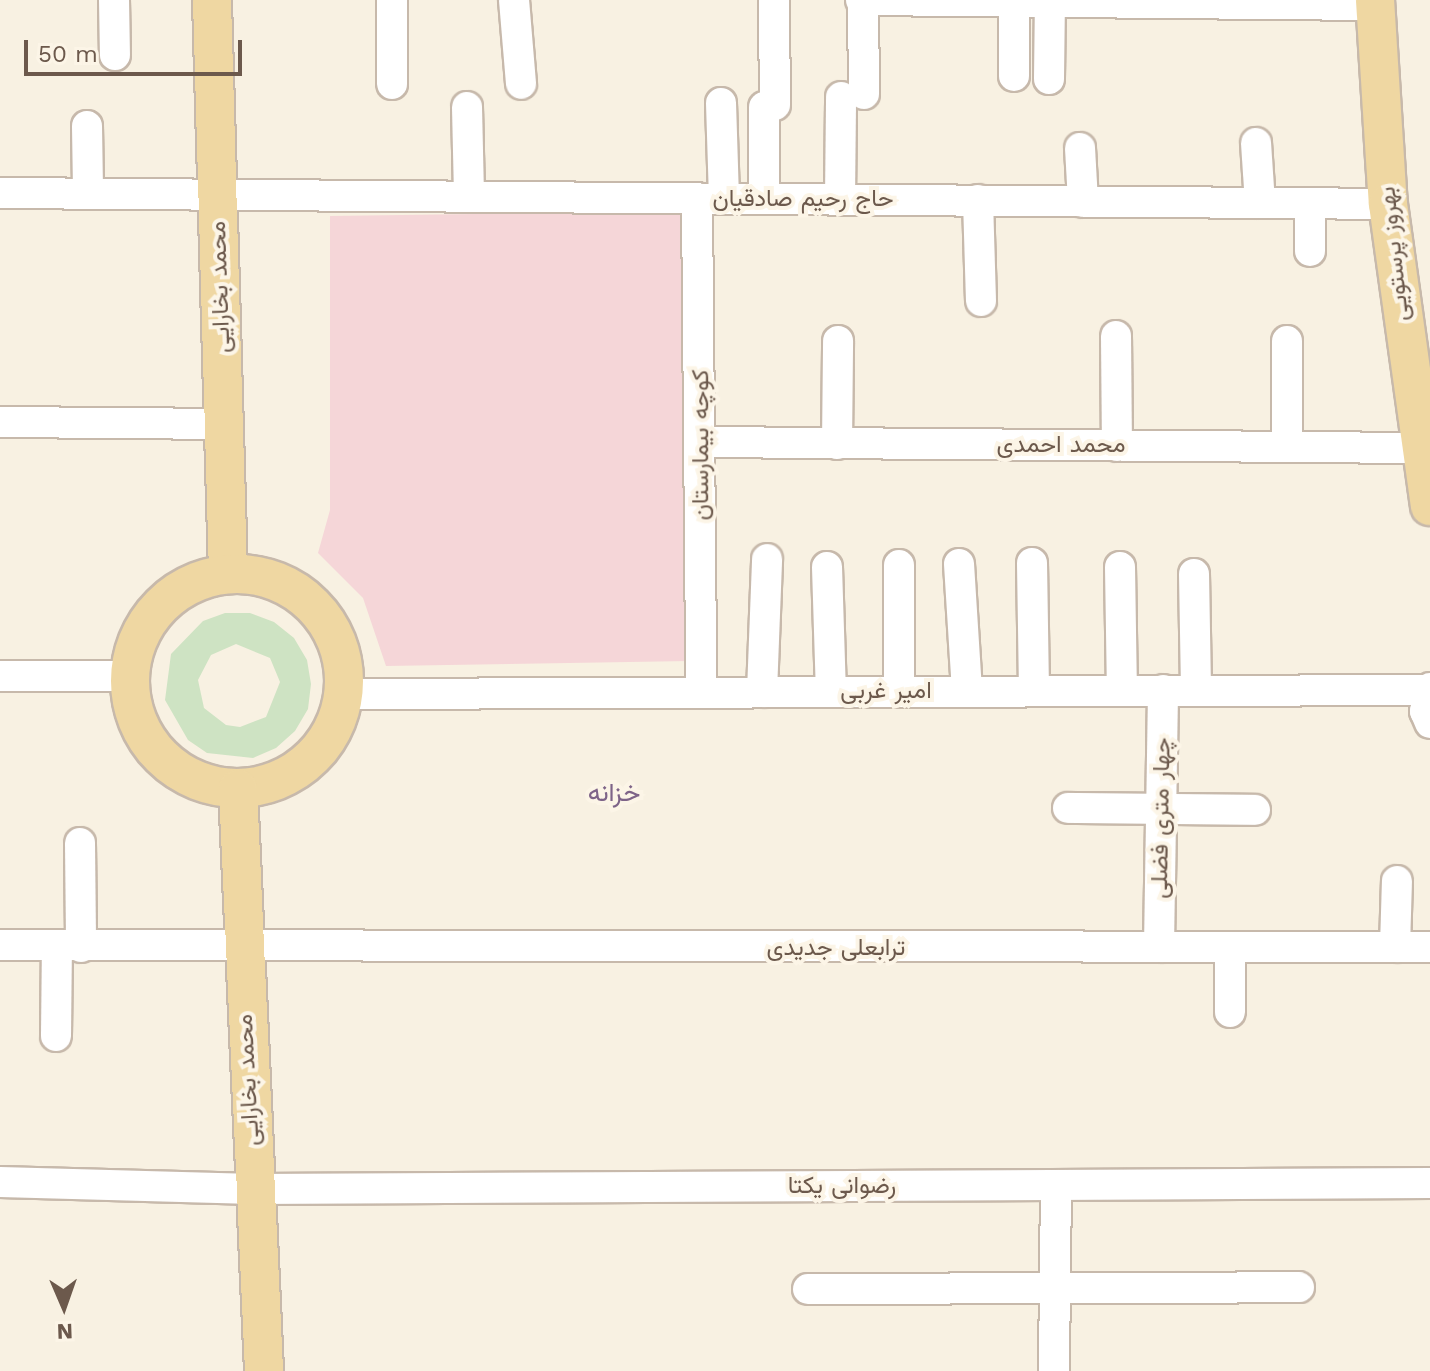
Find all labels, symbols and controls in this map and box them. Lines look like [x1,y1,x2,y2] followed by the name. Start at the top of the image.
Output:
[28,24,246,74] scale bar
[38,40,98,68] text: 50 m
[712,185,894,213] street label: حاج رحیم صادقیان
[1373,185,1415,323] street label: بهروز پرستویی
[203,221,237,353] street label: محمد بخارایی
[687,370,715,520] street label: کوچه بیمارستان
[997,431,1125,459] street label: محمد احمدی
[840,677,932,705] street label: امیر غربی
[1145,737,1177,899] street label: چهار متری فضلی
[588,777,640,809] district label: خزانه
[767,934,905,962] street label: ترابعلی جدیدی
[230,1013,266,1147] street label: محمد بخارایی
[788,1172,896,1200] street label: رضوانی یکتا
[24,1267,104,1347] north arrow
[56,1319,73,1344] text: N

